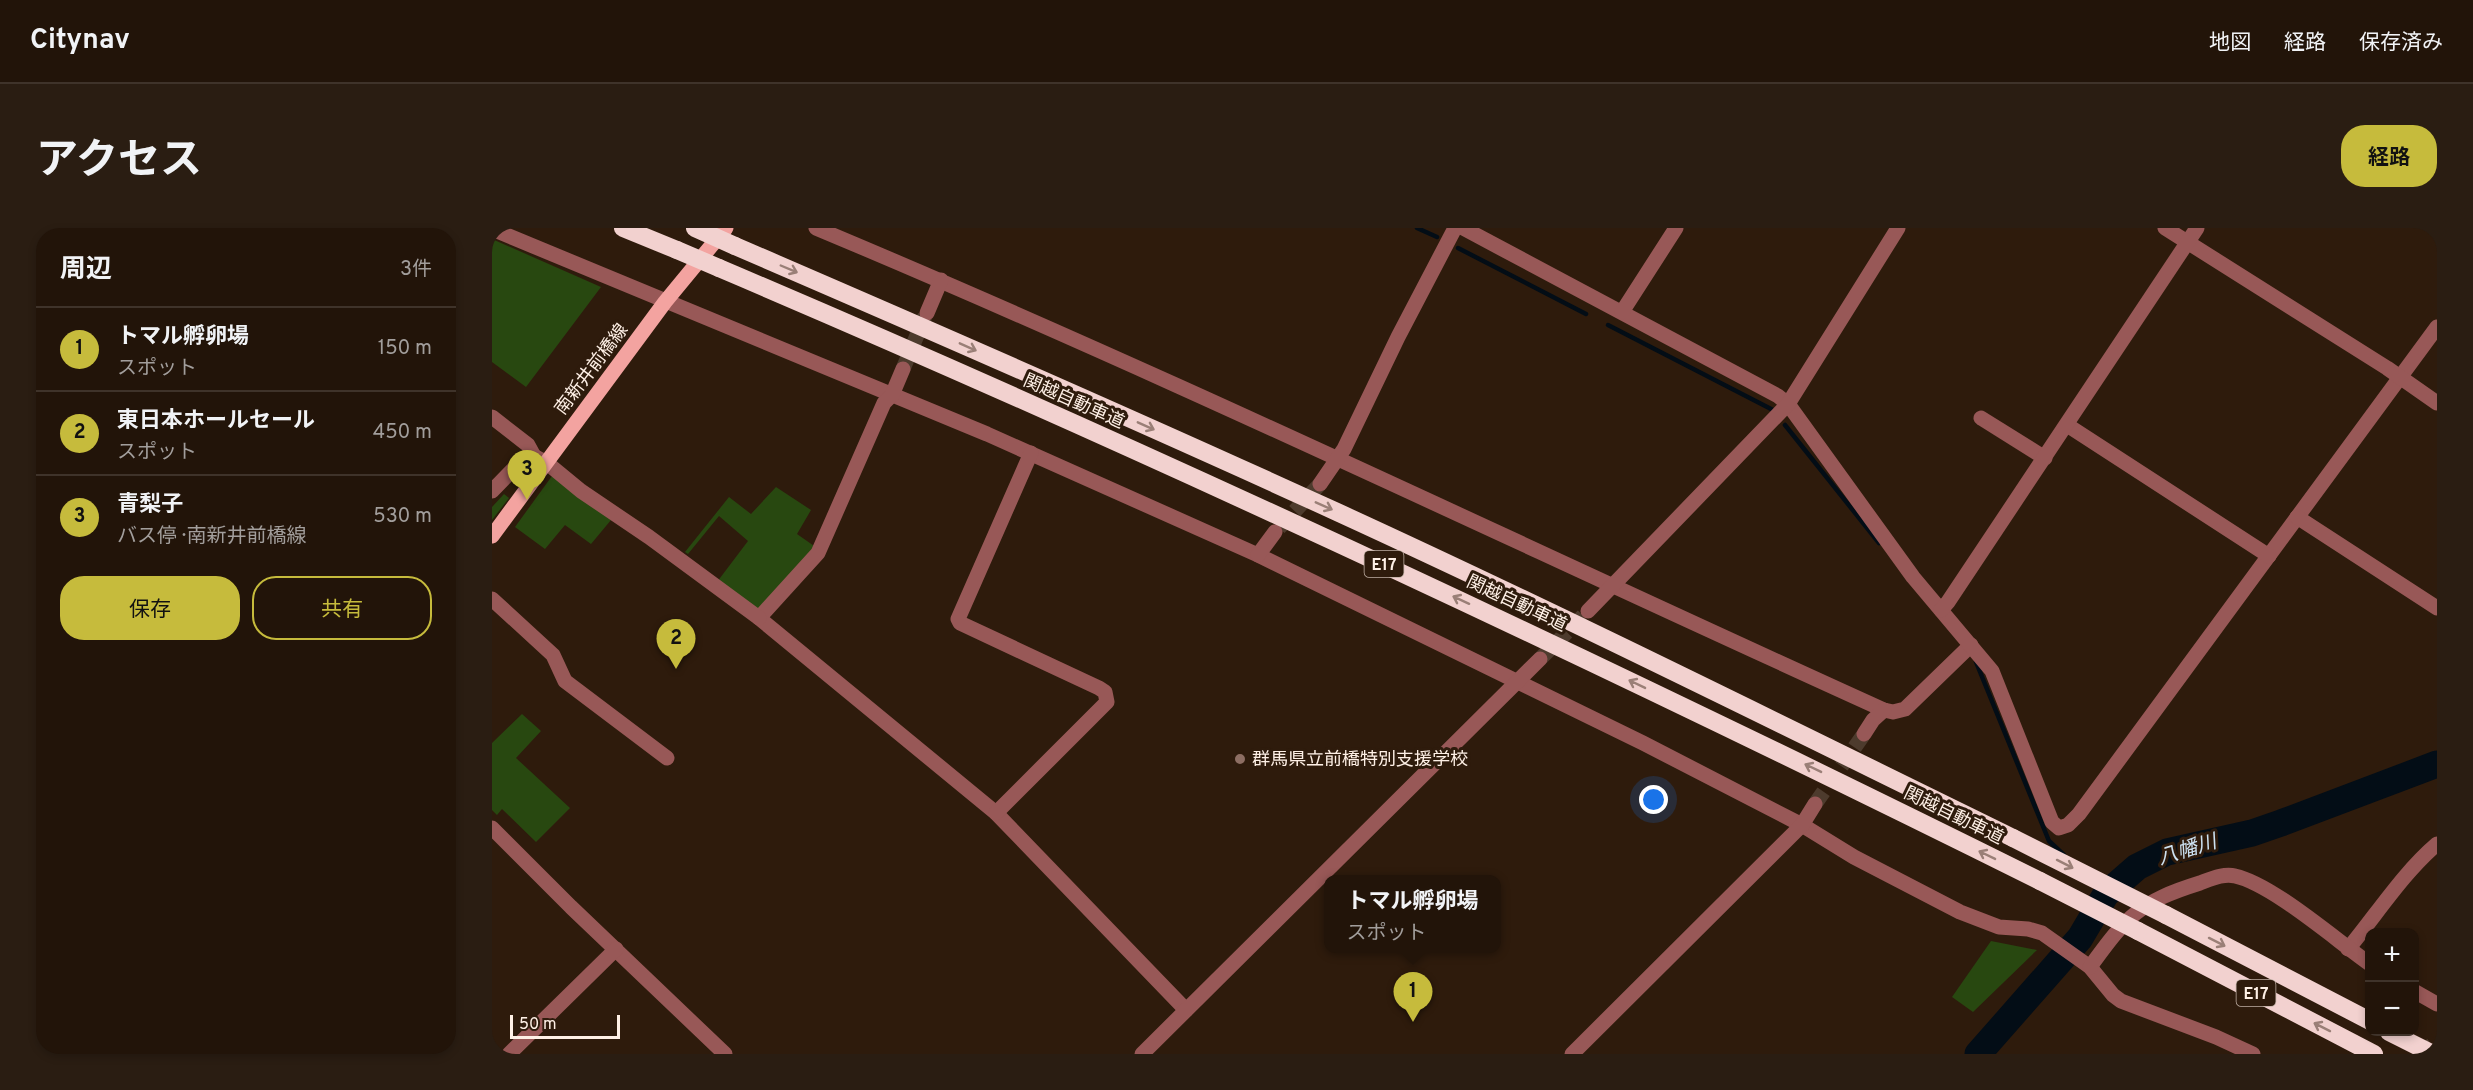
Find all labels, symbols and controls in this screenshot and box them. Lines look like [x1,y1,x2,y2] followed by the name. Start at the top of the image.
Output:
[30,23,130,59] text: Citynav
[2209,30,2251,57] text: 地図
[2284,30,2326,57] text: 経路
[2359,30,2443,57] text: 保存済み
[2341,125,2437,187] button: 経路
[36,136,202,189] text: アクセス
[60,254,112,287] text: 周辺
[400,257,432,283] text: 3件
[779,264,797,275] one-way arrow
[551,320,634,420] street label: 南新井前橋線
[117,324,249,351] text: トマル孵卵場
[76,336,84,362] text: 1
[378,336,432,362] text: 150 m
[958,342,976,353] one-way arrow
[117,356,197,382] text: スポット
[1019,370,1127,435] street label: 関越自動車道
[117,408,315,435] text: 東日本ホールセール
[73,420,86,446] text: 2
[373,420,432,446] text: 450 m
[1136,421,1154,433] one-way arrow
[117,440,197,466] text: スポット
[507,450,546,500] pin: 3
[117,492,183,519] text: 青梨子
[1314,501,1332,513] one-way arrow
[74,504,86,530] text: 3
[373,504,432,530] text: 530 m
[117,524,306,550] text: バス停 · 南新井前橋線
[1364,551,1404,577] road number: E17
[1463,571,1570,638] street label: 関越自動車道
[60,576,240,640] button: 保存
[252,576,432,640] button: 共有
[1452,594,1470,606] one-way arrow
[656,620,696,669] pin: 2
[1628,677,1646,689] one-way arrow
[1252,749,1468,772] place label: 群馬県立前橋特別支援学校
[1233,752,1247,766] marker: 群馬県立前橋特別支援学校
[1804,762,1822,774] one-way arrow
[1900,782,2007,850] street label: 関越自動車道
[1639,785,1668,814] your location
[2155,829,2222,872] water label: 八幡川
[1979,849,1997,860] one-way arrow
[2056,859,2074,870] one-way arrow
[1324,875,1501,953] popup
[1346,889,1479,916] text: トマル孵卵場
[1346,921,1426,947] text: スポット
[2365,928,2419,1036] map controls
[2365,928,2419,982] button: +
[2208,937,2226,948] one-way arrow
[1394,972,1432,1022] pin: 1
[2236,980,2276,1006] road number: E17
[2365,982,2419,1036] button: −
[510,1012,620,1040] scale bar
[519,1015,557,1035] text: 50 m
[2314,1021,2332,1032] one-way arrow

